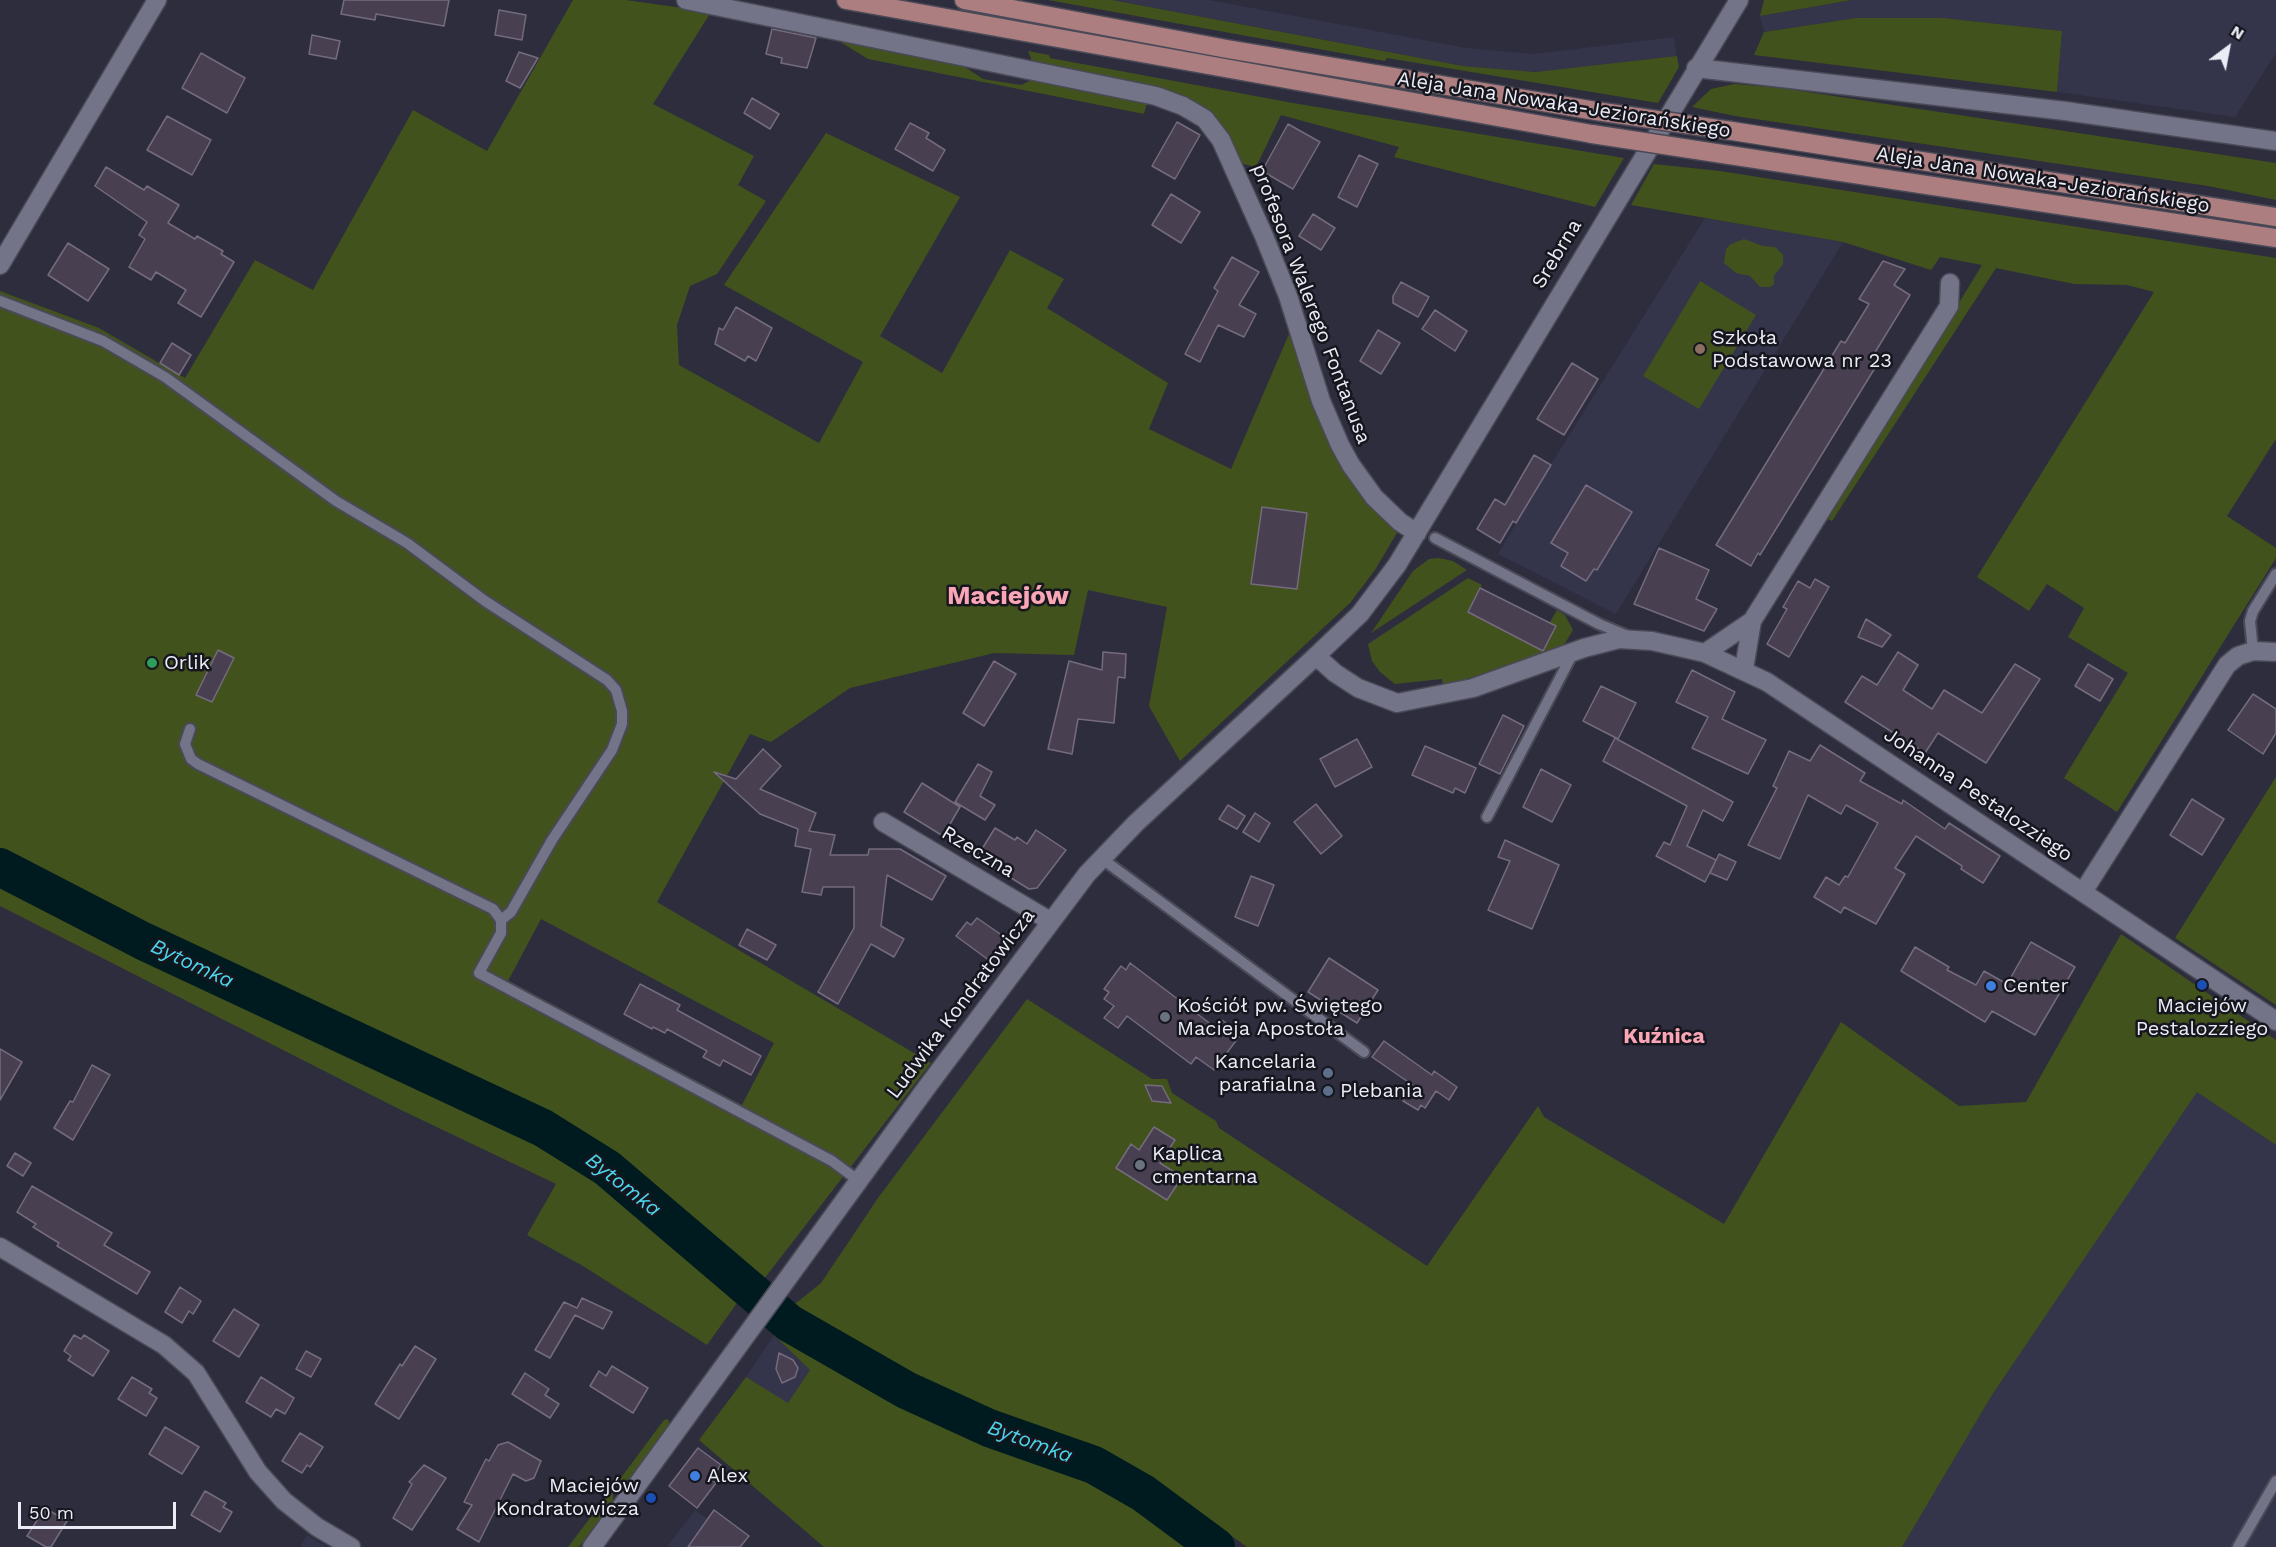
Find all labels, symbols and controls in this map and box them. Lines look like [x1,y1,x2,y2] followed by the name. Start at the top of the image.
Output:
[2198,18,2258,78] north arrow
[2228,21,2248,44] text: N
[1396,67,1732,143] street label: Aleja Jana Nowaka-Jeziorańskiego
[1875,142,2211,218] street label: Aleja Jana Nowaka-Jeziorańskiego
[1246,161,1376,447] street label: profesora Walerego Fontanusa
[1527,215,1587,293] street label: Srebrna
[1712,326,1892,373] place label: Szkoła Podstawowa nr 23
[1693,342,1707,356] marker: Szkoła Podstawowa nr 23
[947,580,1069,612] district label: Maciejów
[164,651,210,675] place label: Orlik
[145,656,159,670] marker: Orlik
[1879,723,2077,867] street label: Johanna Pestalozziego
[937,821,1019,883] street label: Rzeczna
[882,904,1040,1104] street label: Ludwika Kondratowicza
[147,934,237,994] water label: Bytomka
[2003,974,2069,998] place label: Center
[2195,978,2209,992] marker: Maciejów Pestalozziego
[1984,979,1998,993] marker: Center
[1177,994,1383,1041] place label: Kościół pw. Świętego Macieja Apostoła
[2136,994,2268,1041] place label: Maciejów Pestalozziego
[1158,1010,1172,1024] marker: Kościół pw. Świętego Macieja Apostoła
[1623,1024,1705,1050] district label: Kuźnica
[1214,1050,1316,1097] place label: Kancelaria parafialna
[1321,1066,1335,1080] marker: Kancelaria parafialna
[1340,1079,1423,1103] place label: Plebania
[1321,1084,1335,1098] marker: Plebania
[1152,1142,1258,1189] place label: Kaplica cmentarna
[580,1148,666,1222] water label: Bytomka
[1133,1158,1147,1172] marker: Kaplica cmentarna
[984,1415,1076,1469] water label: Bytomka
[707,1464,748,1488] place label: Alex
[688,1469,702,1483] marker: Alex
[496,1474,639,1521] place label: Maciejów Kondratowicza
[21,1490,178,1528] scale bar
[644,1491,658,1505] marker: Maciejów Kondratowicza
[29,1502,74,1523] text: 50 m

